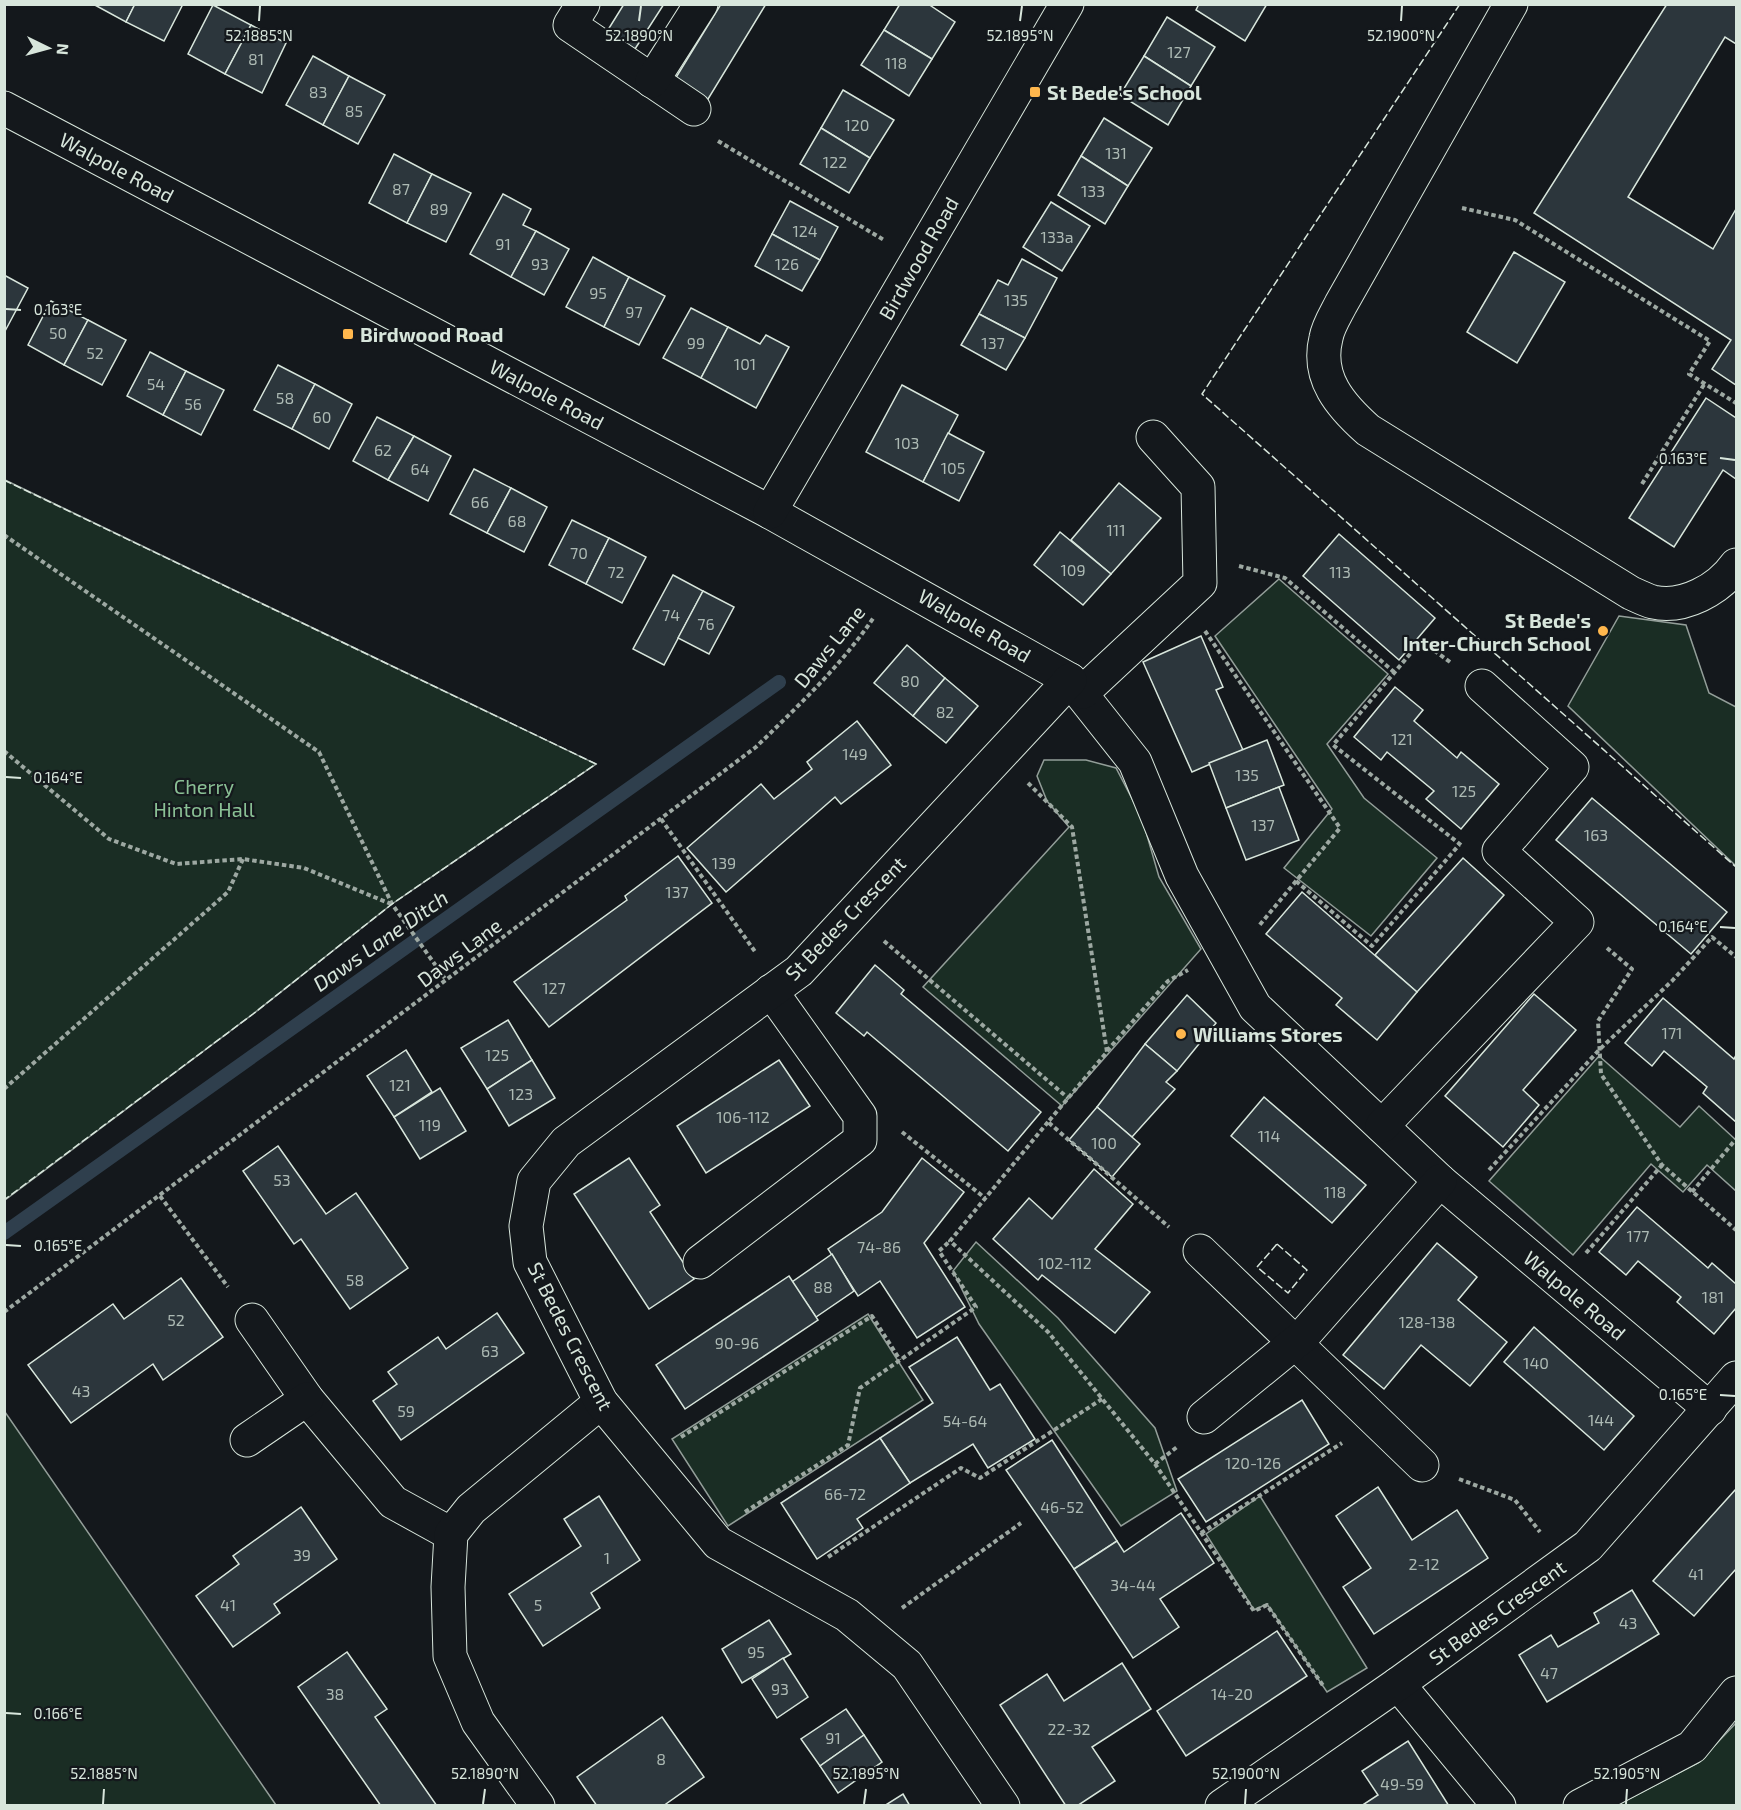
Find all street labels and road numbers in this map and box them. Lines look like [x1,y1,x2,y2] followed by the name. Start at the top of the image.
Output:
[56,127,178,207] street label: Walpole Road
[873,192,963,324] street label: Birdwood Road
[486,354,608,434] street label: Walpole Road
[915,583,1035,667] street label: Walpole Road
[789,600,869,692] street label: Daws Lane
[780,851,910,985] street label: St Bedes Crescent
[412,913,506,991] street label: Daws Lane
[1519,1245,1631,1345] street label: Walpole Road
[523,1258,619,1414] street label: St Bedes Crescent
[1424,1554,1570,1670] street label: St Bedes Crescent

